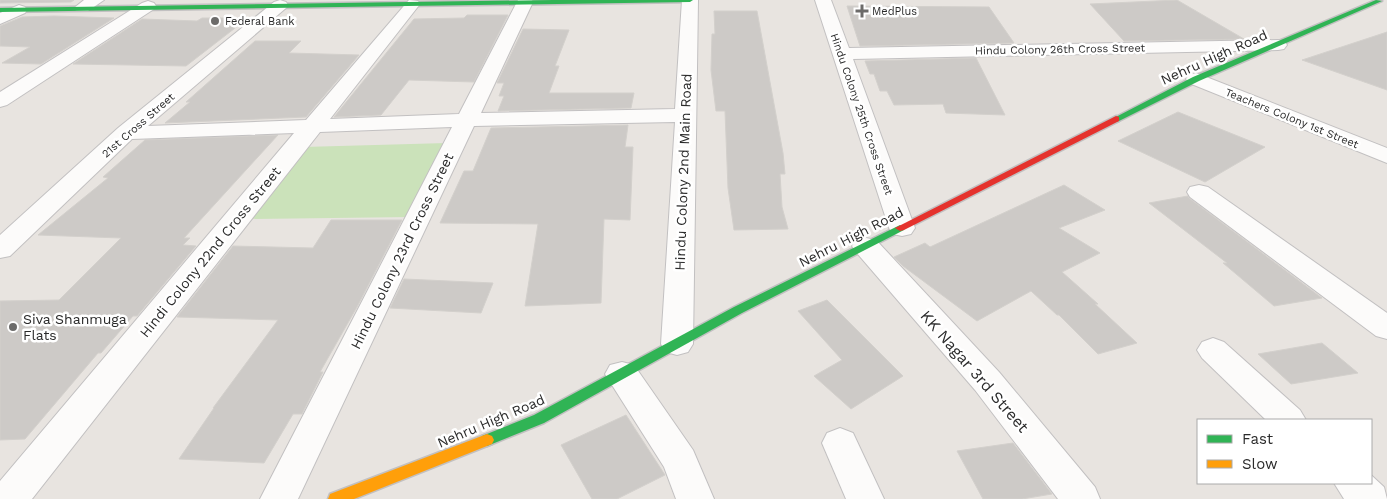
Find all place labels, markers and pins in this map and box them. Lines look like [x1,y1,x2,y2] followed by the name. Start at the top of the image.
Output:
[856,5,868,17] marker: MedPlus
[872,5,917,18] place label: MedPlus
[209,15,221,27] marker: Federal Bank
[225,15,294,28] place label: Federal Bank
[23,311,127,343] place label: Siva Shanmuga Flats
[7,321,19,333] marker: Siva Shanmuga Flats

